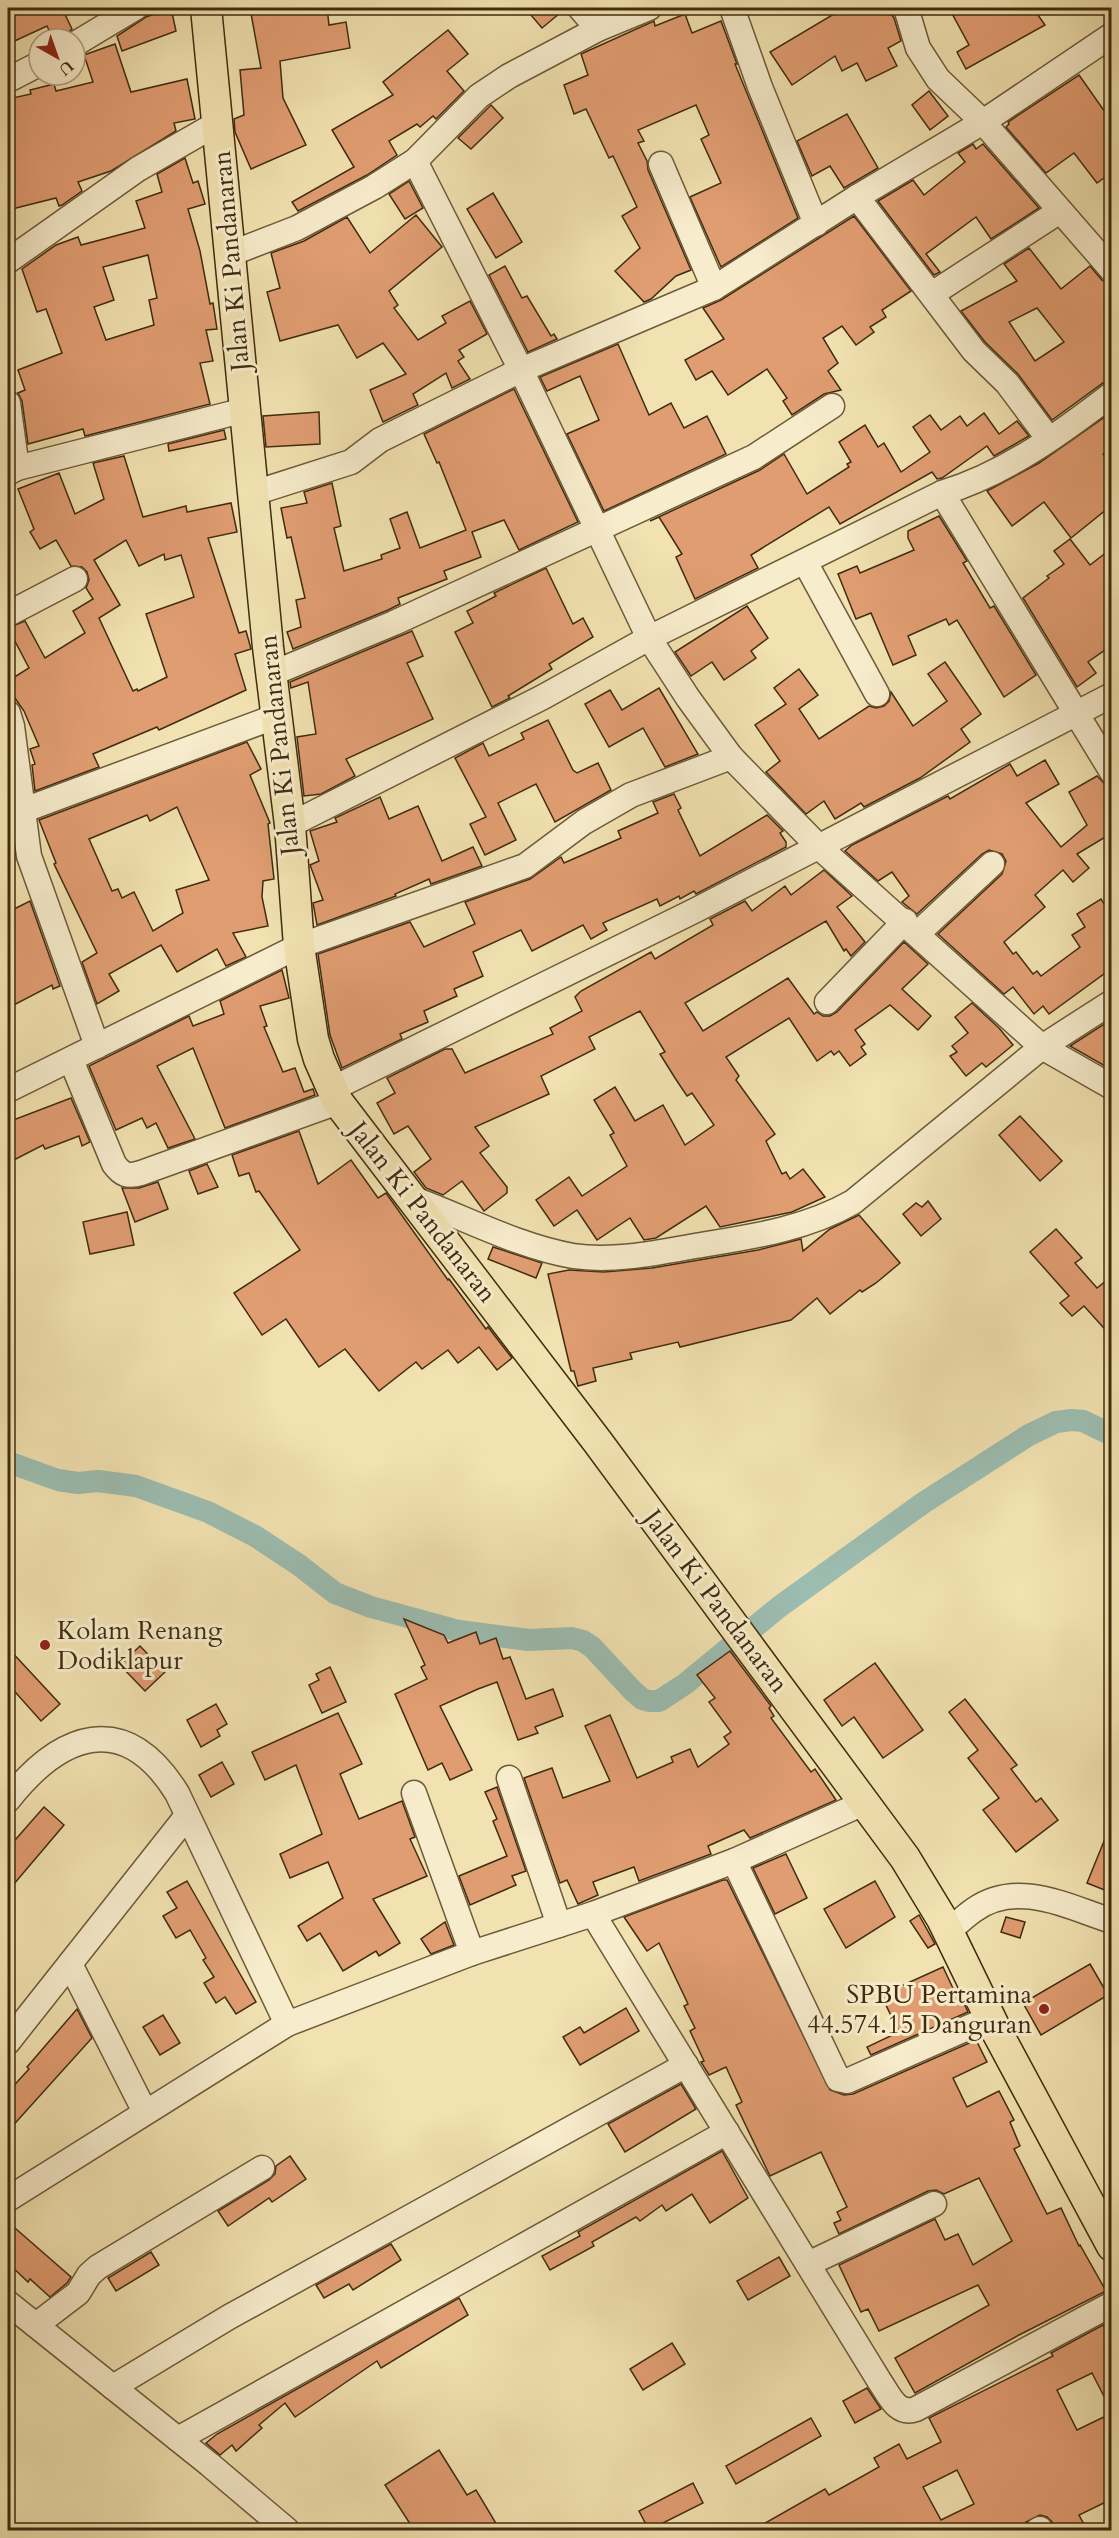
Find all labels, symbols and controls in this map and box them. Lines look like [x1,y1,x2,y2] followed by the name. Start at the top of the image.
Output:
[27,27,87,87] north arrow
[54,55,78,80] text: U
[204,149,258,377] street label: Jalan Ki Pandanaran
[250,633,308,861] street label: Jalan Ki Pandanaran
[339,1111,505,1310] street label: Jalan Ki Pandanaran
[633,1499,797,1700] street label: Jalan Ki Pandanaran
[57,1613,223,1678] place label: Kolam Renang Dodiklapur
[38,1638,52,1652] marker: Kolam Renang Dodiklapur
[807,1977,1032,2042] place label: SPBU Pertamina 44.574.15 Danguran
[1037,2002,1051,2016] marker: SPBU Pertamina 44.574.15 Danguran

